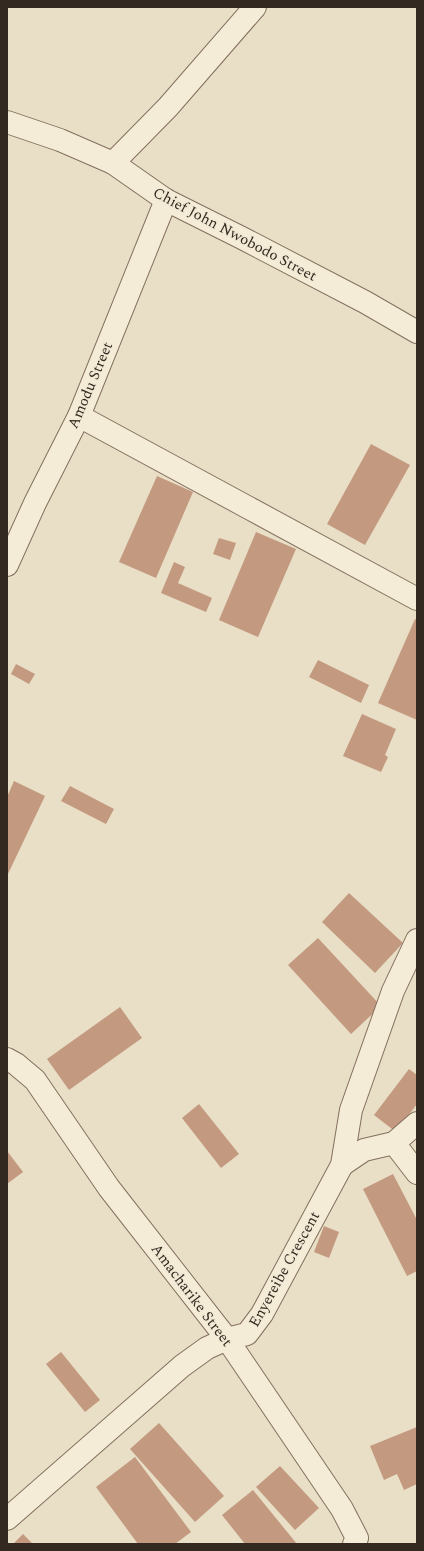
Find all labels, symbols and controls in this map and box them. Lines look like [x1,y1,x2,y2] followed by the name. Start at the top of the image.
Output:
[149,181,321,288] street label: Chief John Nwobodo Street
[62,338,119,432] street label: Amodu Street
[243,1207,326,1331] street label: Enyereibe Crescent
[145,1239,238,1352] street label: Amacharike Street

